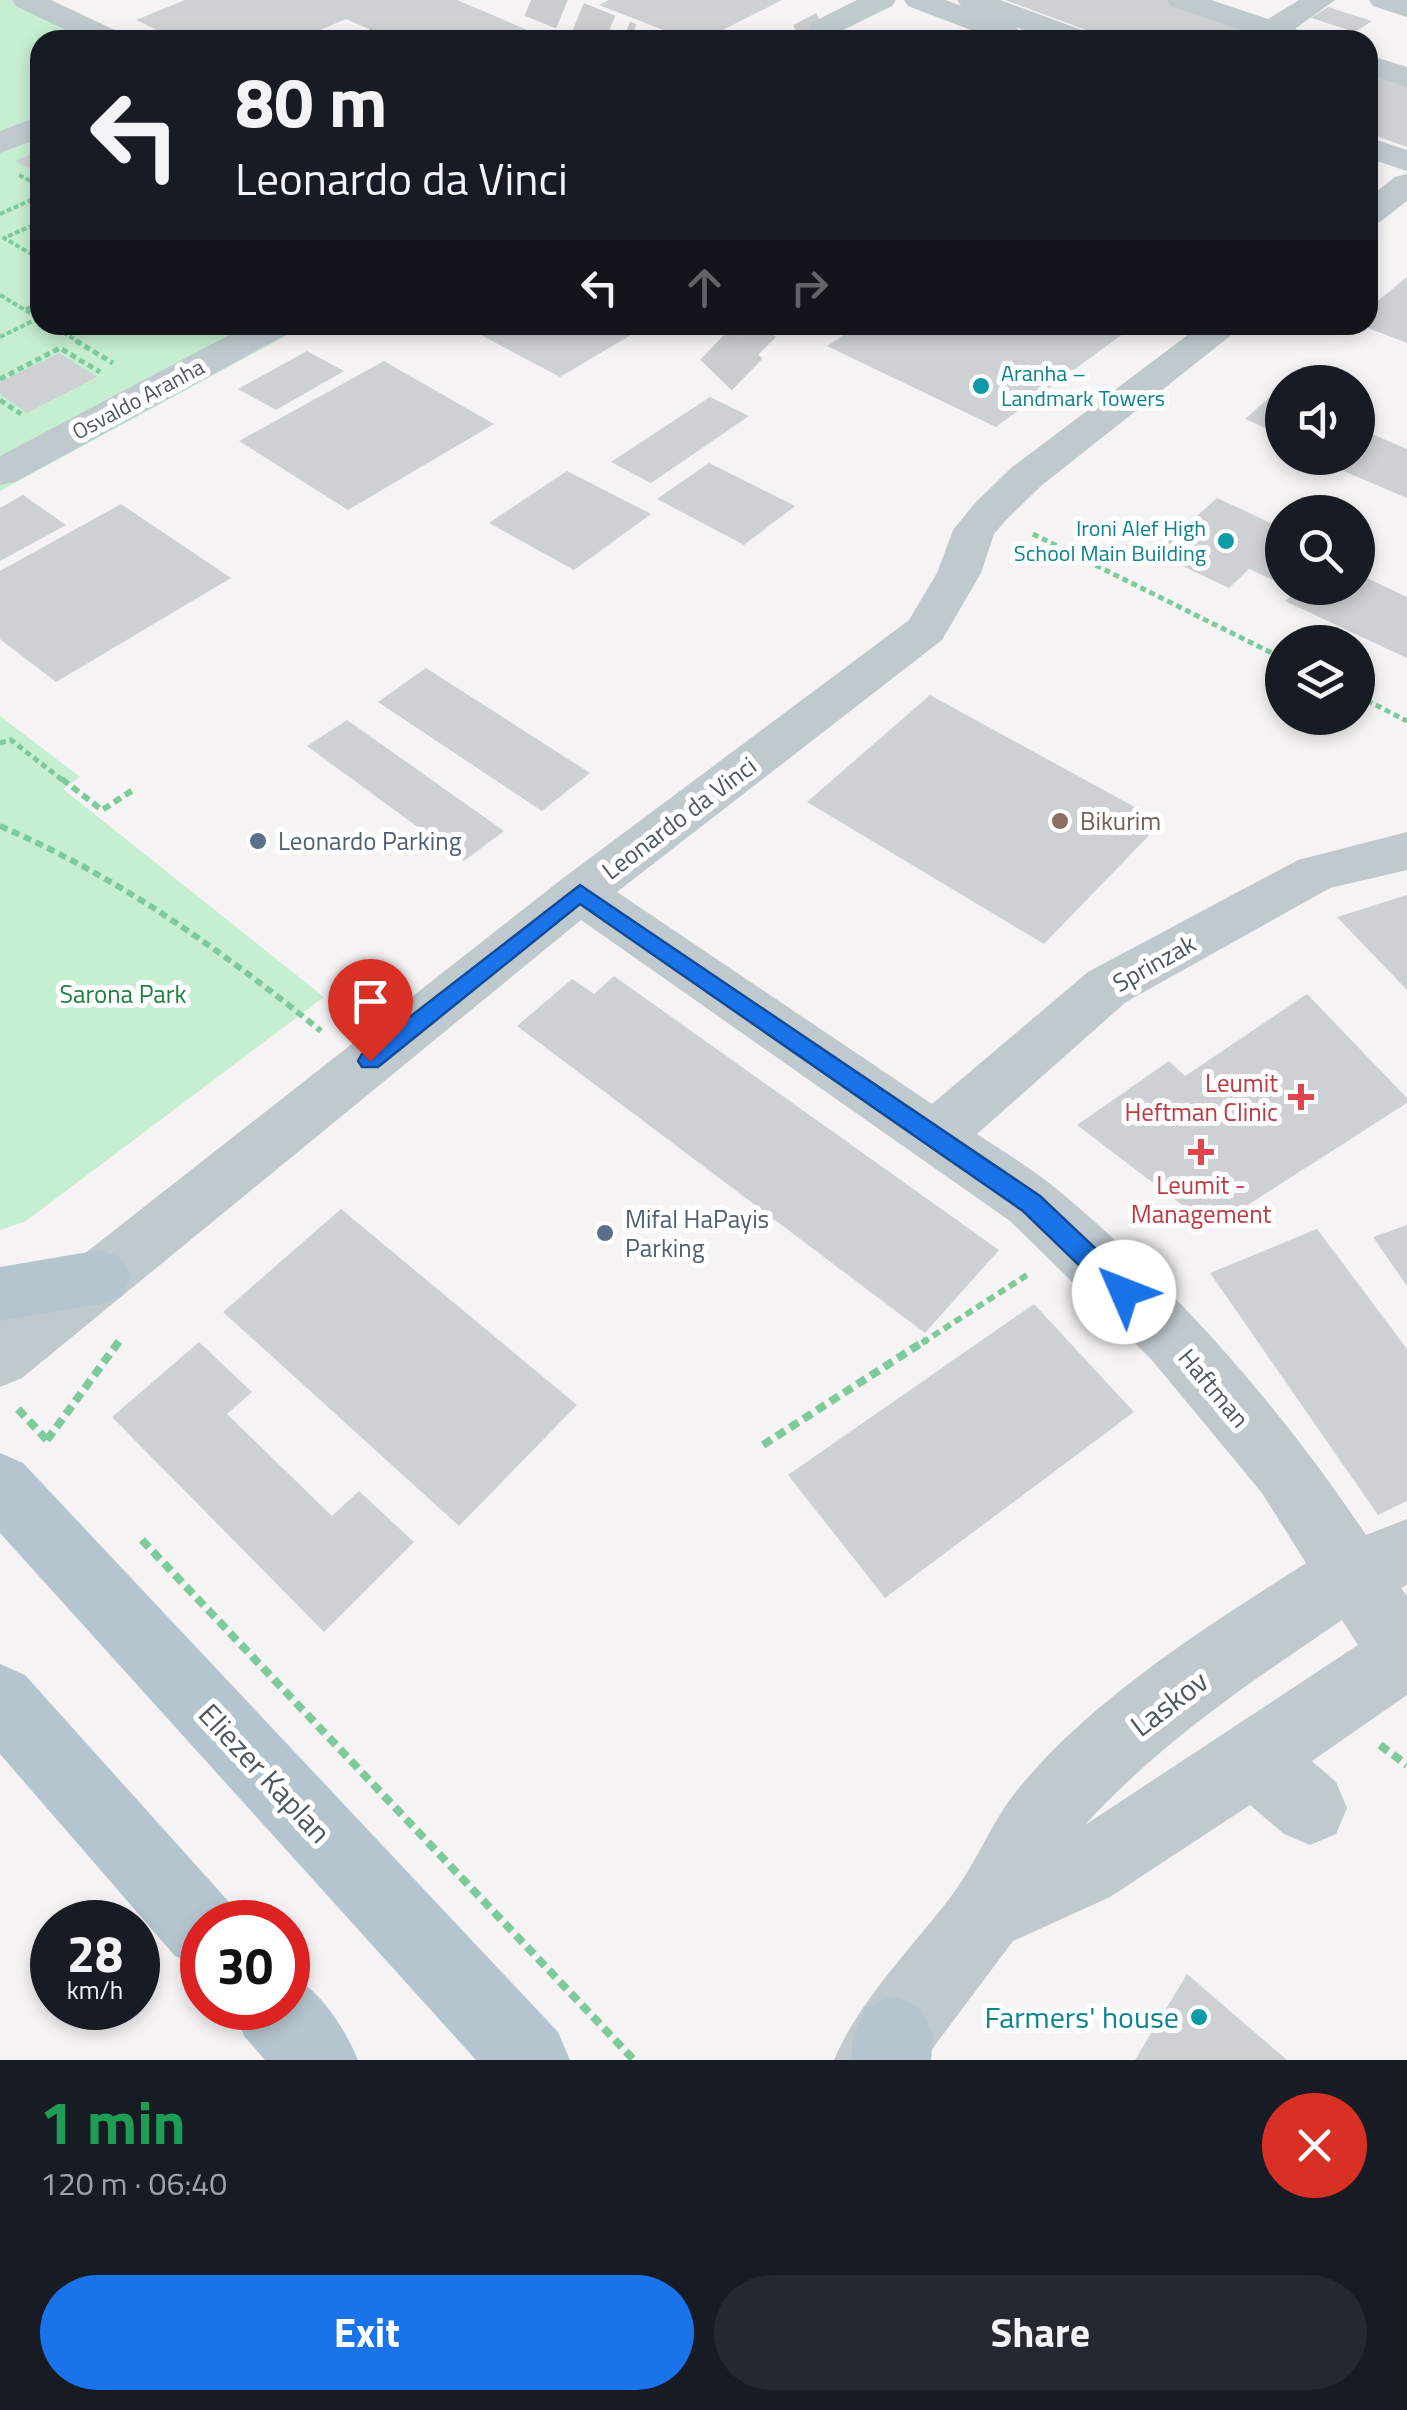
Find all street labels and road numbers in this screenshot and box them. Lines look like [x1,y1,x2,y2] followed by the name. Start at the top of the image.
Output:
[66,350,210,448] street label: Osvaldo Aranha
[594,747,764,889] street label: Leonardo da Vinci
[1105,925,1203,1001] street label: Sprinzak
[1169,1340,1259,1436] street label: Haftman
[1120,1658,1218,1748] street label: Laskov
[188,1693,342,1853] street label: Eliezer Kaplan

